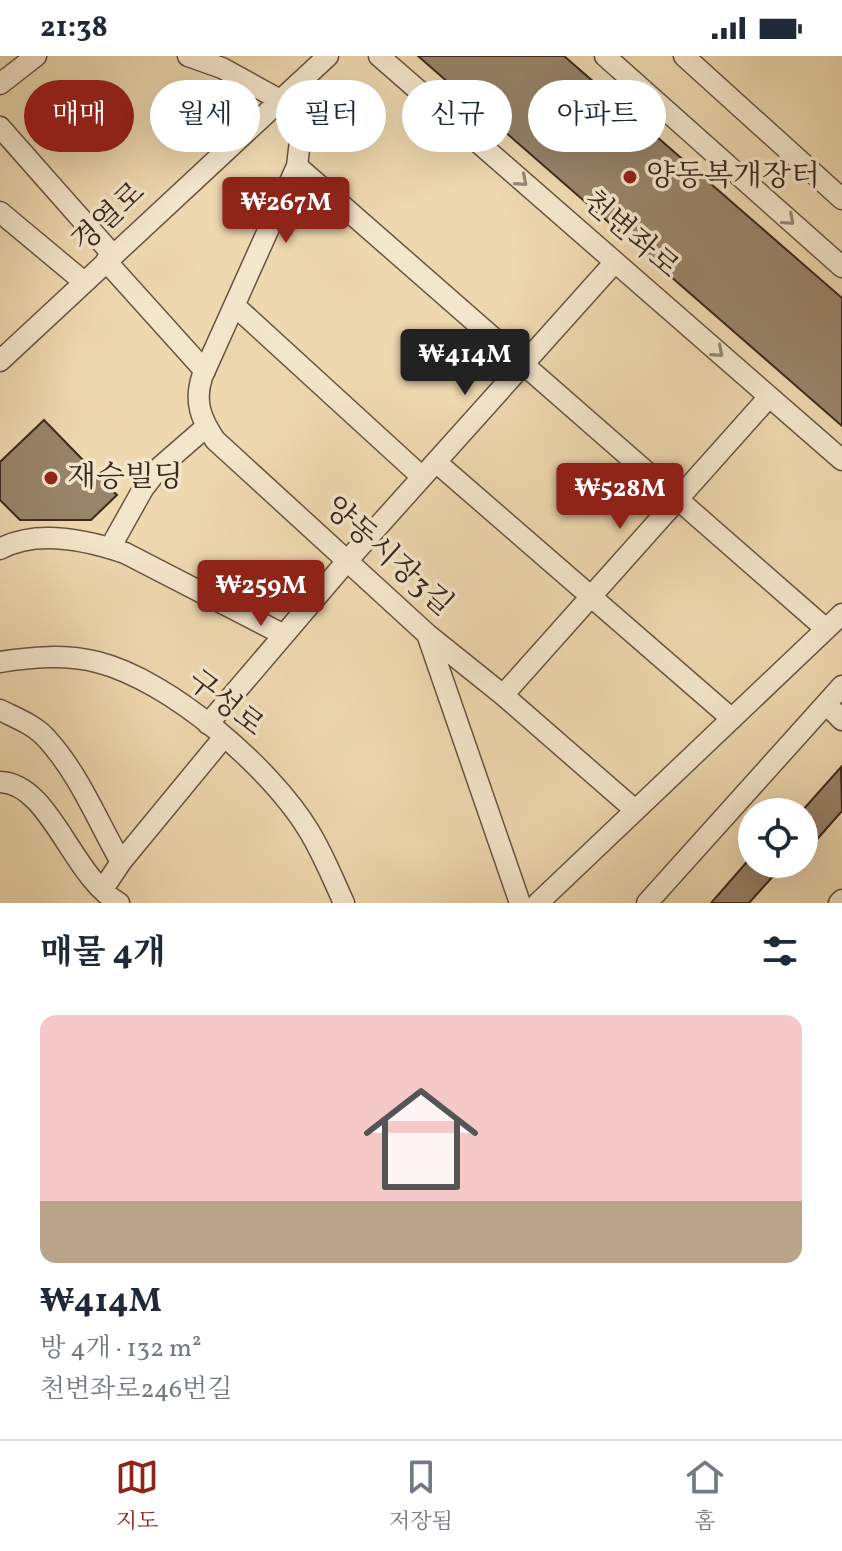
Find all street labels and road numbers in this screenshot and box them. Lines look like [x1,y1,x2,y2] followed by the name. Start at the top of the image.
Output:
[63,173,155,263] street label: 경열로
[572,181,688,289] street label: 천변좌로
[314,488,462,626] street label: 양동시장3길
[178,661,272,747] street label: 구성로

